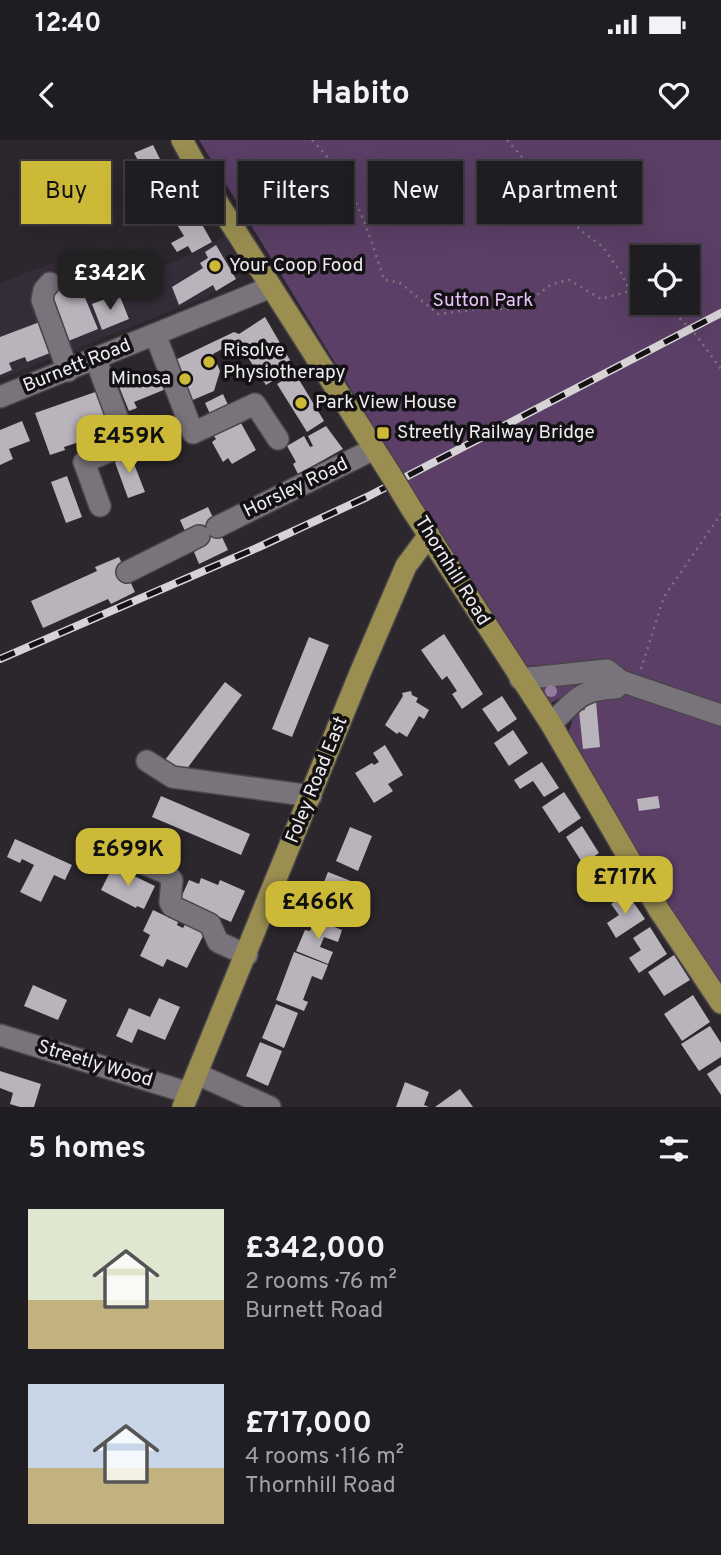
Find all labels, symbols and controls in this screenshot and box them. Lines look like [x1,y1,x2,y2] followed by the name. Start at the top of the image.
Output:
[35,8,101,41] text: 12:40
[311,75,410,115] text: Habito
[28,76,66,114] icon: back
[655,76,693,114] icon: heart
[21,161,111,224] chip: Buy
[125,161,224,224] chip: Rent
[238,161,354,224] chip: Filters
[368,161,463,224] chip: New
[477,161,642,224] chip: Apartment
[630,245,700,315] map controls
[630,245,700,315] button: locate
[61,253,159,312] pin: £342K
[229,254,363,278] place label: Your Coop Food
[207,258,223,274] marker: Your Coop Food
[74,260,146,289] text: £342K
[433,289,533,313] park label: Sutton Park
[20,333,134,399] street label: Burnett Road
[223,339,346,385] place label: Risolve Physiotherapy
[201,354,217,370] marker: Risolve Physiotherapy
[111,367,171,391] place label: Minosa
[177,371,193,387] marker: Minosa
[315,391,457,415] place label: Park View House
[293,395,309,411] marker: Park View House
[80,416,178,475] pin: £459K
[397,421,595,445] place label: Streetly Railway Bridge
[92,423,166,452] text: £459K
[375,425,391,441] marker: Streetly Railway Bridge
[240,452,352,524] street label: Horsley Road
[409,512,495,630] street label: Thornhill Road
[281,713,353,847] street label: Foley Road East
[79,828,177,888] pin: £699K
[92,836,164,865] text: £699K
[576,856,674,916] pin: £717K
[593,864,657,893] text: £717K
[269,882,367,941] pin: £466K
[281,889,355,918] text: £466K
[35,1035,155,1093] street label: Streetly Wood
[655,1130,693,1168] icon: filters
[28,1131,146,1168] text: 5 homes
[245,1231,386,1268] text: £342,000
[84,1237,168,1321] icon: home
[245,1268,397,1297] text: 2 rooms · 76 m²
[245,1297,383,1326] text: Burnett Road
[245,1406,372,1443] text: £717,000
[84,1412,168,1496] icon: home
[245,1443,404,1472] text: 4 rooms · 116 m²
[245,1472,396,1501] text: Thornhill Road

